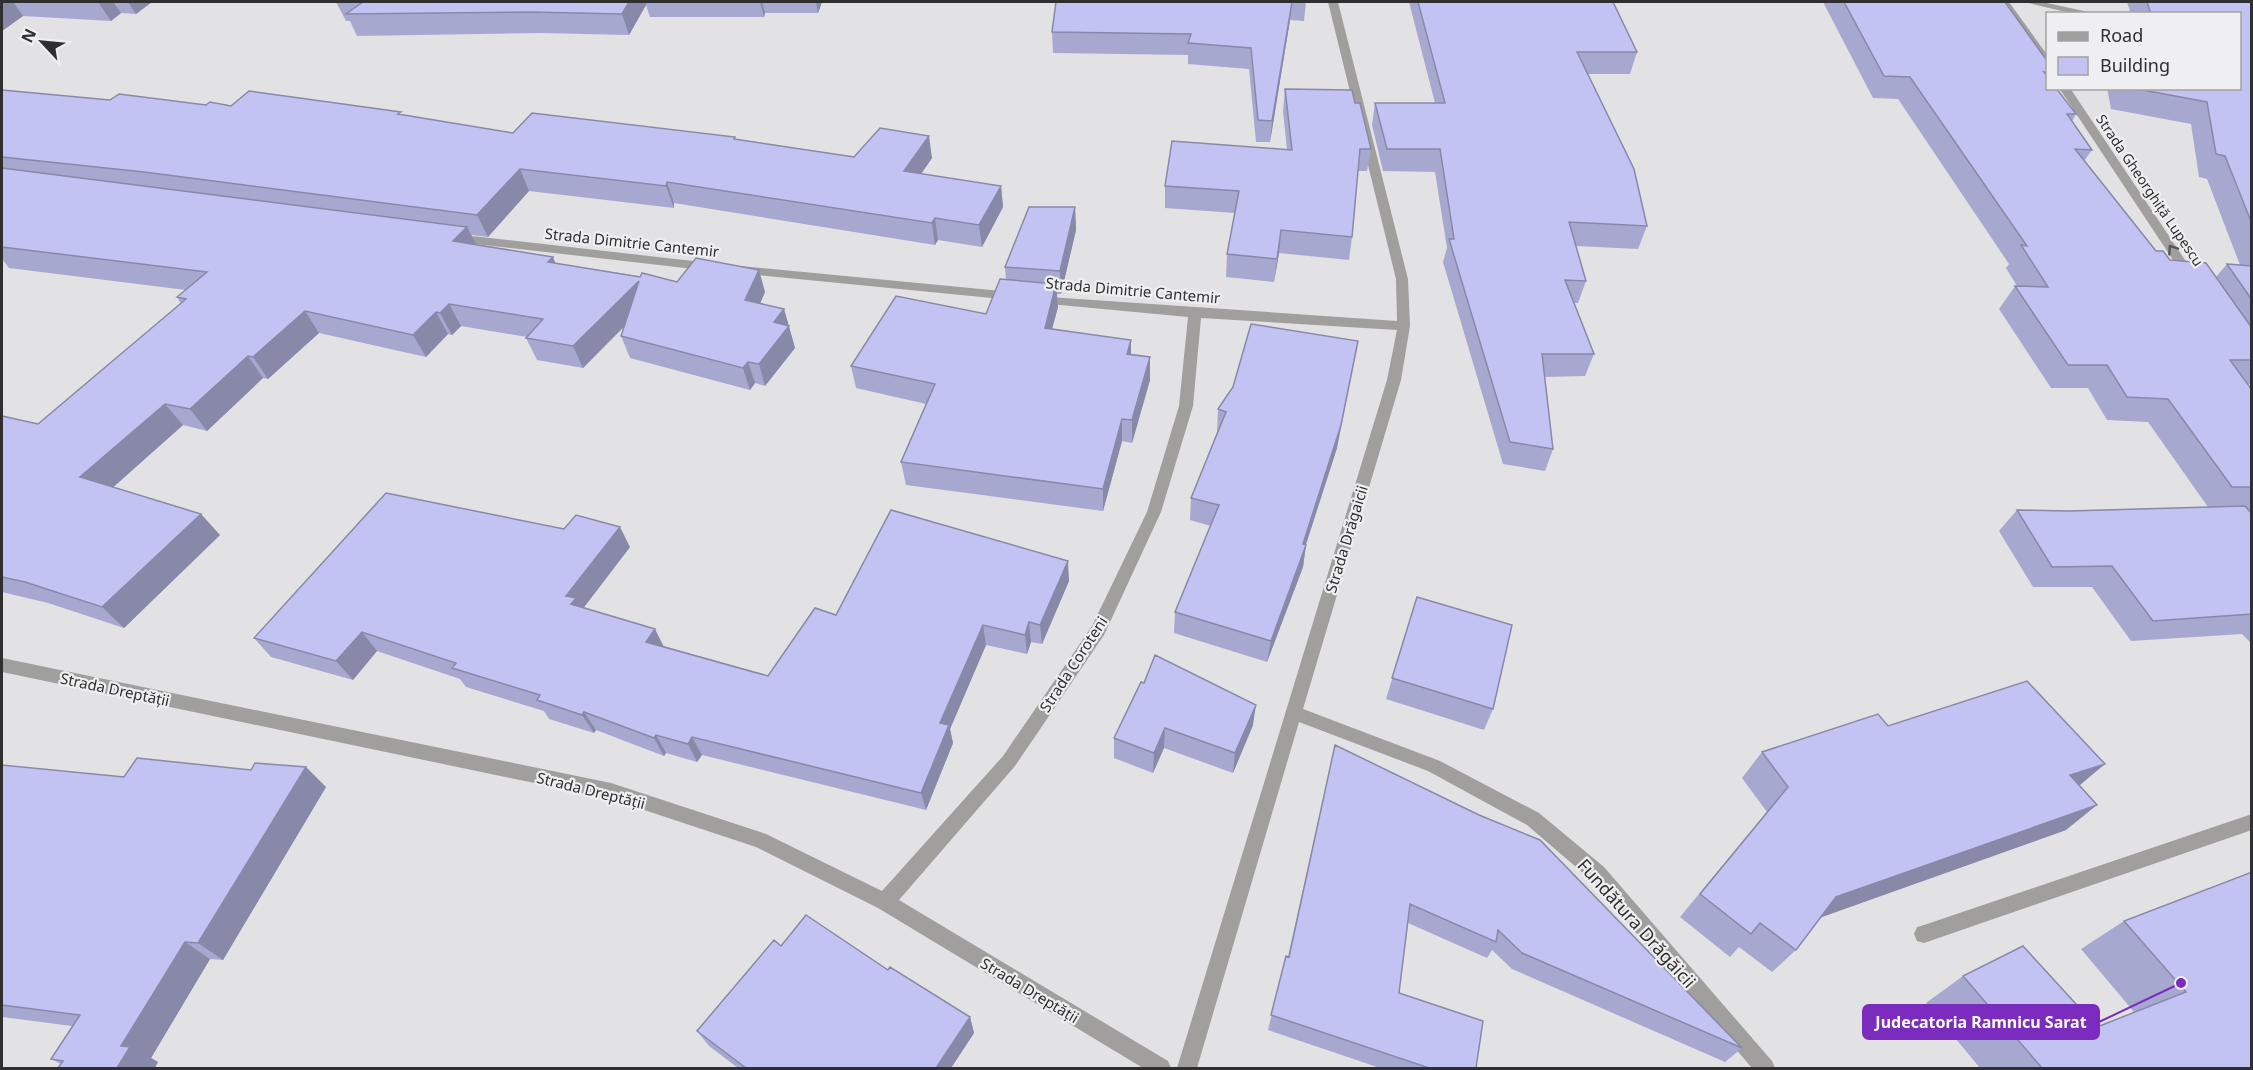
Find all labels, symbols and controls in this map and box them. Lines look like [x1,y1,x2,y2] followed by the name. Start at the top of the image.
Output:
[12,12,72,72] north arrow
[2046,12,2241,90] legend
[2100,23,2143,47] text: Road
[16,25,41,46] text: N
[2100,53,2170,77] text: Building
[2092,110,2208,270] street label: Strada Gheorghiță Lupescu
[544,223,720,261] street label: Strada Dimitrie Cantemir
[2168,245,2179,256] one-way arrow
[1045,272,1221,308] street label: Strada Dimitrie Cantemir
[1320,483,1372,595] street label: Strada Drăgaicii
[1035,612,1111,716] street label: Strada Coroteni
[59,668,171,710] street label: Strada Dreptății
[535,767,647,813] street label: Strada Dreptății
[1572,853,1702,993] street label: Fundătura Drăgăicii
[977,953,1083,1027] street label: Strada Dreptății
[1863,1005,2099,1039] callout: Judecatoria Ramnicu Sarat
[1873,1011,2087,1033] text: Judecatoria Ramnicu Sarat

